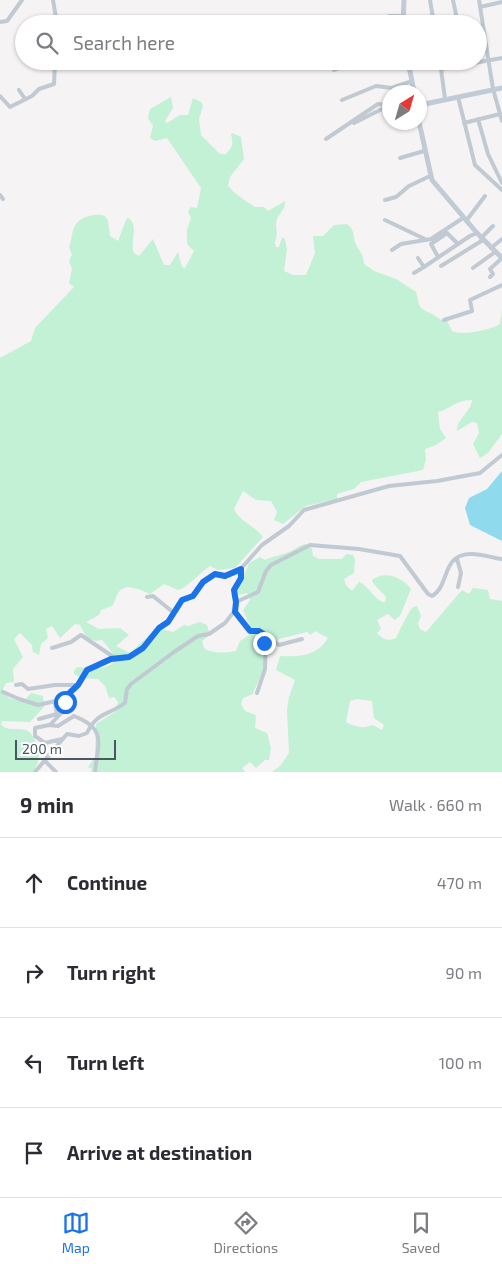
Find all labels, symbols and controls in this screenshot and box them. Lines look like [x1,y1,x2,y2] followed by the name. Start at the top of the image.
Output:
[15,15,487,70] search box
[33,29,61,57] icon: search
[73,31,175,54] text: Search here
[382,85,427,130] north arrow
[253,632,276,655] route end
[54,691,77,714] route start
[15,737,116,760] scale bar
[22,740,62,757] text: 200 m
[20,792,74,817] text: 9 min
[389,795,482,814] text: Walk · 660 m
[20,869,48,897] icon: ahead
[67,871,147,894] text: Continue
[437,873,482,892] text: 470 m
[20,959,48,987] icon: right
[67,961,155,984] text: Turn right
[446,963,482,982] text: 90 m
[20,1049,48,1077] icon: left
[67,1051,144,1074] text: Turn left
[439,1053,482,1072] text: 100 m
[20,1139,48,1167] icon: arrive
[67,1141,252,1164] text: Arrive at destination
[62,1209,90,1256] tab: Map
[214,1209,278,1256] tab: Directions
[402,1209,440,1256] tab: Saved

